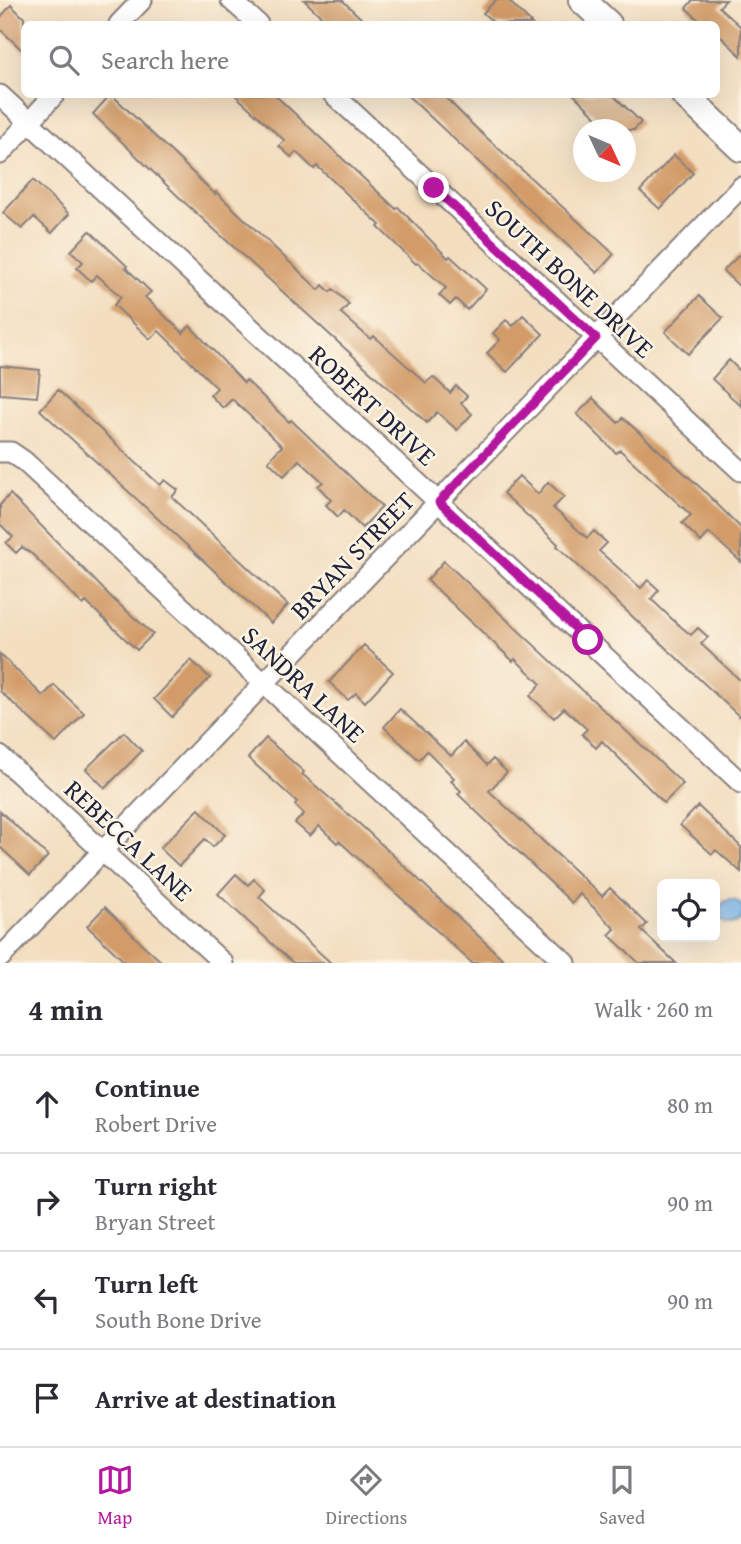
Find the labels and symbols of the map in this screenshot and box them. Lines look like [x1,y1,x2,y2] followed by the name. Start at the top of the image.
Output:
[573,119,636,182] north arrow
[418,172,449,203] route end
[477,189,663,367] street label: SOUTH BONE DRIVE
[300,335,446,475] street label: ROBERT DRIVE
[281,482,424,628] street label: BRYAN STREET
[234,616,374,752] street label: SANDRA LANE
[572,624,603,655] route start
[56,770,202,910] street label: REBECCA LANE

